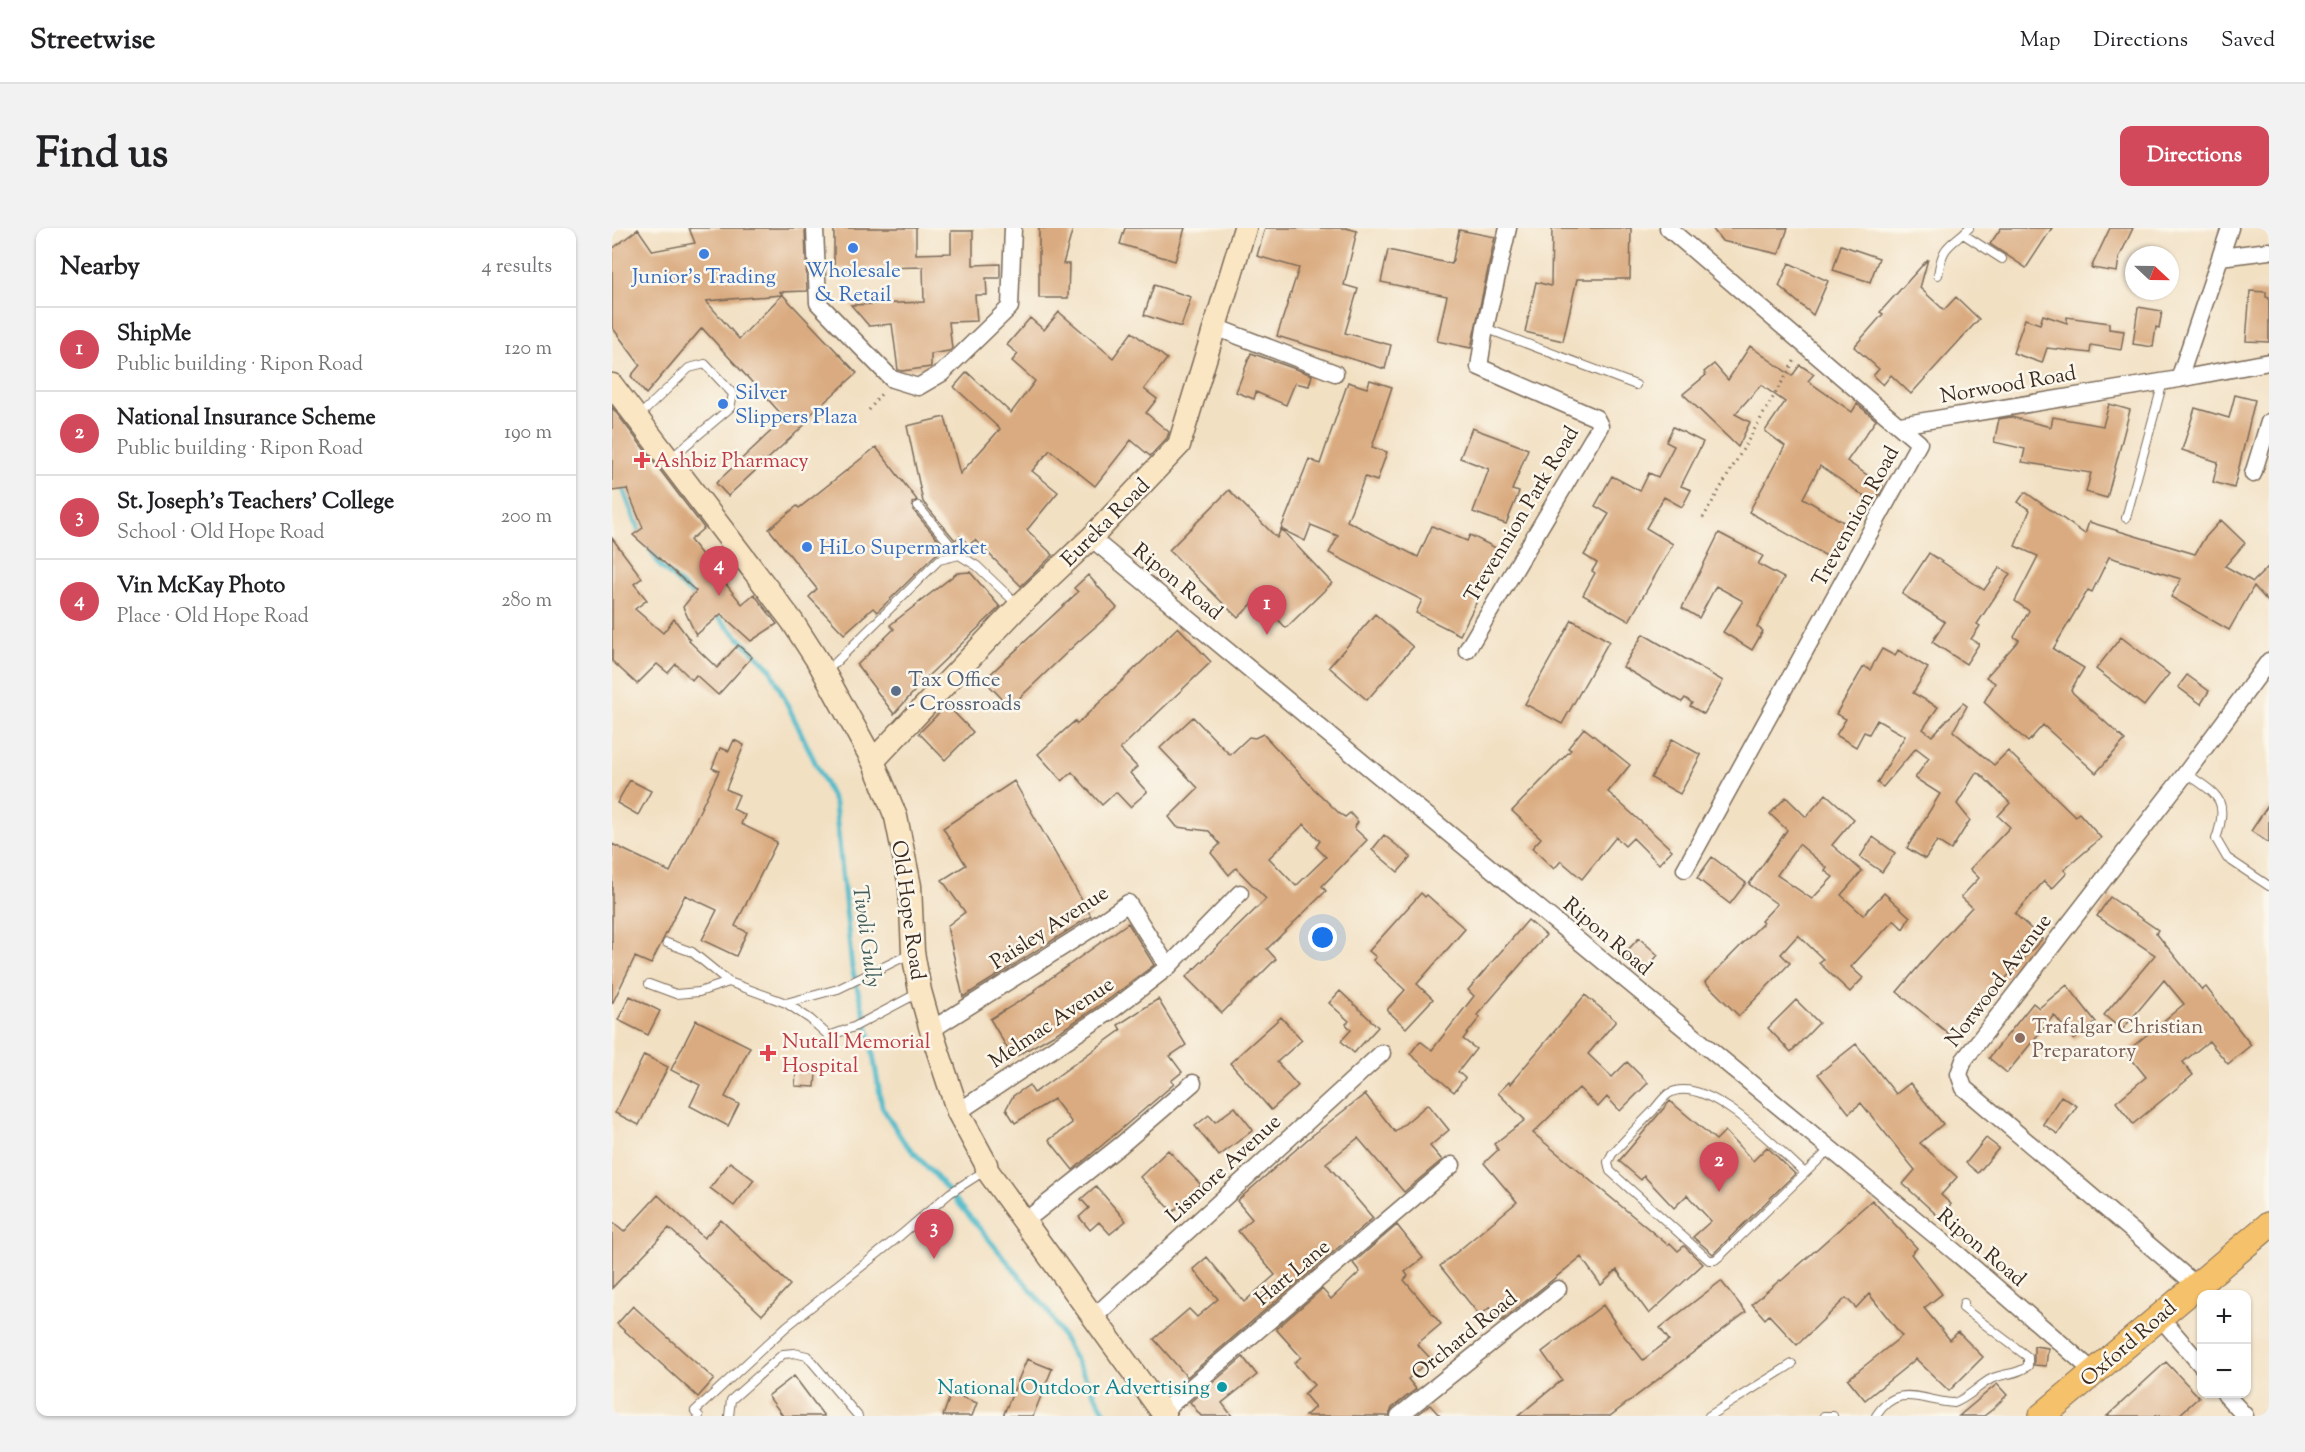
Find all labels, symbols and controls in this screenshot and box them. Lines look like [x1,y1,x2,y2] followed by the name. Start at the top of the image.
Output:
[30,21,155,61] text: Streetwise
[2020,26,2060,56] text: Map
[2093,26,2188,56] text: Directions
[2221,26,2275,56] text: Saved
[36,126,168,186] text: Find us
[2120,126,2269,186] button: Directions
[846,241,860,255] marker: Wholesale & Retail
[2125,246,2179,300] north arrow
[697,247,711,261] marker: Junior's Trading
[60,249,140,286] text: Nearby
[481,253,552,282] text: 4 results
[805,257,901,311] place label: Wholesale & Retail
[631,263,776,293] place label: Junior's Trading
[117,319,191,351] text: ShipMe
[76,335,83,364] text: 1
[504,335,552,364] text: 120 m
[117,351,363,380] text: Public building · Ripon Road
[1938,359,2079,413] street label: Norwood Road
[735,379,858,433] place label: Silver Slippers Plaza
[716,397,730,411] marker: Silver Slippers Plaza
[117,403,376,435] text: National Insurance Scheme
[75,419,84,448] text: 2
[504,419,552,448] text: 190 m
[1458,421,1587,609] street label: Trevennion Park Road
[117,435,363,464] text: Public building · Ripon Road
[1806,441,1908,593] street label: Trevennion Road
[654,447,809,477] place label: Ashbiz Pharmacy
[635,453,649,467] marker: Ashbiz Pharmacy
[1055,472,1158,575] street label: Eureka Road
[117,487,394,519] text: St. Joseph's Teachers' College
[75,503,84,532] text: 3
[501,503,552,532] text: 200 m
[117,519,325,548] text: School · Old Hope Road
[819,534,987,564] place label: HiLo Supermarket
[1125,537,1228,628] street label: Ripon Road
[800,540,814,554] marker: HiLo Supermarket
[700,546,738,596] pin: 4
[117,571,285,603] text: Vin McKay Photo
[1248,586,1286,635] pin: 1
[74,587,85,616] text: 4
[501,587,552,616] text: 280 m
[117,603,309,632] text: Place · Old Hope Road
[908,666,1021,720] place label: Tax Office - Crossroads
[889,684,903,698] marker: Tax Office - Crossroads
[882,838,932,982] street label: Old Hope Road
[985,879,1115,978] street label: Paisley Avenue
[842,883,888,989] water label: Tivoli Gully
[1556,891,1658,984] street label: Ripon Road
[1939,908,2060,1054] street label: Norwood Avenue
[1308,923,1337,952] your location
[983,971,1121,1077] street label: Melmac Avenue
[2032,1013,2203,1067] place label: Trafalgar Christian Preparatory
[782,1028,931,1082] place label: Nutall Memorial Hospital
[2013,1031,2027,1045] marker: Trafalgar Christian Preparatory
[759,1044,777,1062] marker: Nutall Memorial Hospital
[1160,1108,1289,1231] street label: Lismore Avenue
[1700,1142,1738,1192] pin: 2
[1930,1202,2032,1295] street label: Ripon Road
[914,1210,954,1259] pin: 3
[1249,1233,1337,1314] street label: Hart Lane
[1406,1284,1525,1389] street label: Orchard Road
[2197,1290,2251,1398] map controls
[2197,1290,2251,1344] button: +
[2075,1294,2184,1395] street label: Oxford Road
[2197,1344,2251,1398] button: −
[937,1374,1210,1404] place label: National Outdoor Advertising
[1215,1380,1229,1394] marker: National Outdoor Advertising

